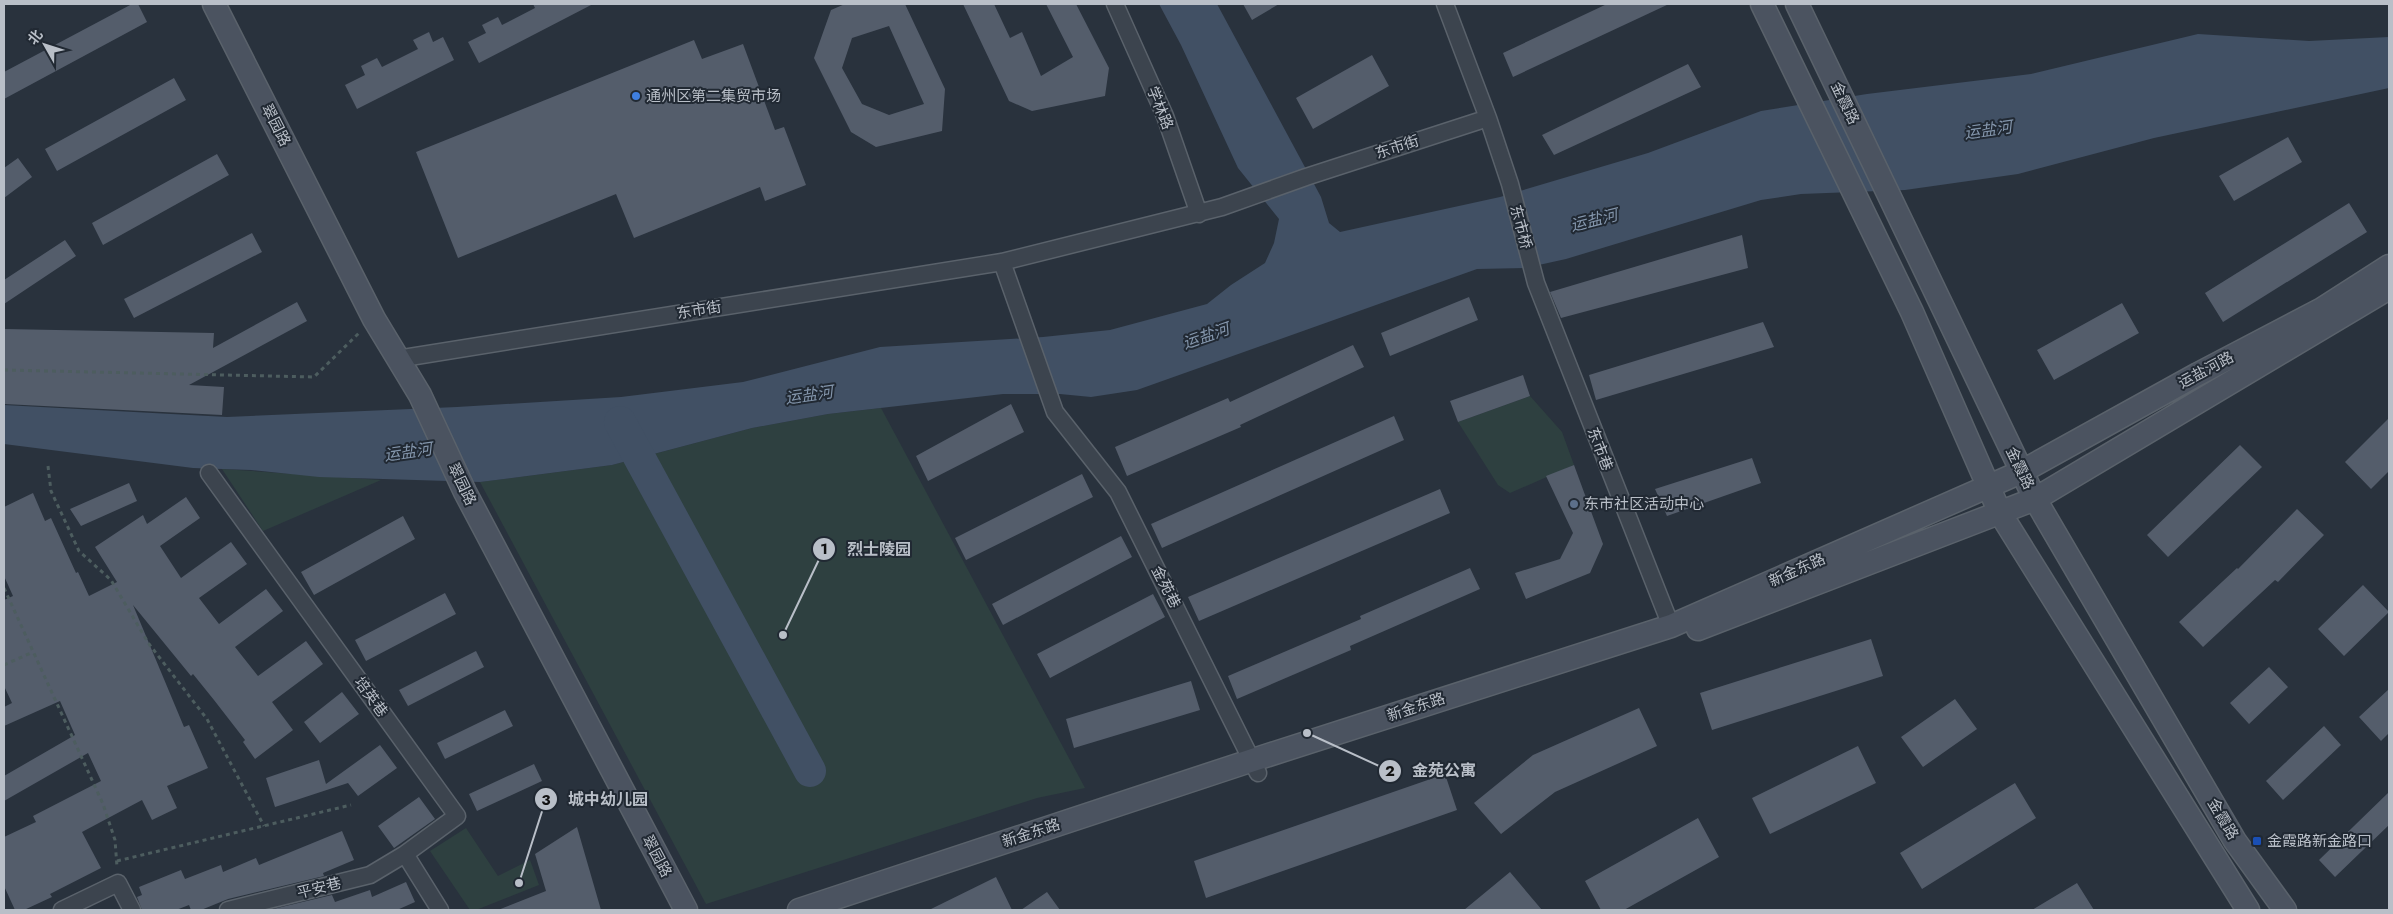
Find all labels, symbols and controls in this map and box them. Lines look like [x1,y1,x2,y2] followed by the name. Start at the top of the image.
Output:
[20,20,70,70] north arrow
[23,25,47,49] text: 北
[1825,78,1865,128] street label: 金霞路
[1141,83,1179,133] street label: 学林路
[646,85,781,107] place label: 通州区第二集贸市场
[630,90,642,102] marker: 通州区第二集贸市场
[256,100,296,150] street label: 翠园路
[1963,115,2016,145] water label: 运盐河
[1372,130,1422,164] street label: 东市街
[1505,202,1537,252] street label: 东市桥
[1568,202,1623,237] water label: 运盐河
[675,296,723,324] street label: 东市街
[1180,316,1235,355] water label: 运盐河
[2174,346,2238,394] street label: 运盐河路
[784,380,837,410] water label: 运盐河
[1582,424,1618,474] street label: 东市巷
[383,437,436,467] water label: 运盐河
[2000,443,2040,493] street label: 金霞路
[442,459,482,509] street label: 翠园路
[1584,493,1704,515] place label: 东市社区活动中心
[1568,498,1580,510] marker: 东市社区活动中心
[812,534,921,565] callout: 烈士陵园
[820,538,828,560] text: 1
[847,538,911,561] text: 烈士陵园
[1765,548,1829,592] street label: 新金东路
[1146,562,1186,612] street label: 金苑巷
[349,672,393,722] street label: 培英巷
[1384,687,1448,727] street label: 新金东路
[1377,755,1486,786] callout: 金苑公寓
[1412,759,1476,782] text: 金苑公寓
[1385,760,1395,782] text: 2
[533,784,658,815] callout: 城中幼儿园
[568,788,648,811] text: 城中幼儿园
[541,789,551,811] text: 3
[2202,794,2244,844] street label: 金霞路
[999,813,1063,853] street label: 新金东路
[2267,830,2372,852] place label: 金霞路新金路口
[637,831,677,881] street label: 翠园路
[2251,835,2263,847] marker: 金霞路新金路口
[294,872,344,904] street label: 平安巷

